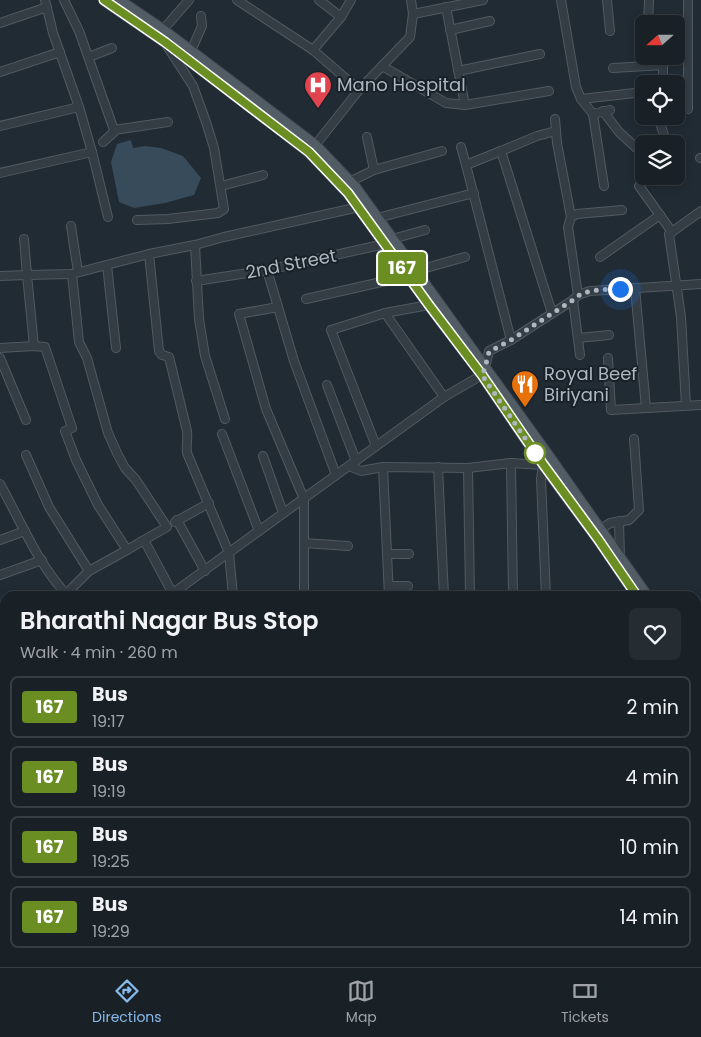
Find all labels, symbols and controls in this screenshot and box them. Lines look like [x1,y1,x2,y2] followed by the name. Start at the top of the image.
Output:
[635,15,685,65] north arrow
[635,15,685,185] map controls
[303,70,333,109] hospital icon: Mano Hospital
[337,72,466,97] place label: Mano Hospital
[635,75,685,125] button: locate
[635,135,685,185] button: layers
[244,243,338,285] street label: 2nd Street
[373,252,431,284] line badge: 167
[388,255,416,280] text: 167
[608,277,633,302] your location
[544,361,637,407] place label: Royal Beef Biriyani
[510,369,540,408] restaurant icon: Royal Beef Biriyani
[524,442,546,464] unlabelled marker
[20,604,319,637] text: Bharathi Nagar Bus Stop
[629,608,681,660] button: heart
[20,641,178,664] text: Walk · 4 min · 260 m
[92,681,128,708] text: Bus
[36,694,63,719] text: 167
[627,694,679,721] text: 2 min
[92,710,124,733] text: 19:17
[92,751,128,778] text: Bus
[36,764,63,789] text: 167
[626,764,679,791] text: 4 min
[92,780,126,803] text: 19:19
[92,821,128,848] text: Bus
[36,834,63,859] text: 167
[620,834,679,861] text: 10 min
[92,850,130,873] text: 19:25
[92,891,128,918] text: Bus
[36,904,63,929] text: 167
[619,904,679,931] text: 14 min
[92,920,130,943] text: 19:29
[92,977,162,1028] tab: Directions
[346,977,377,1028] tab: Map
[561,977,609,1028] tab: Tickets

